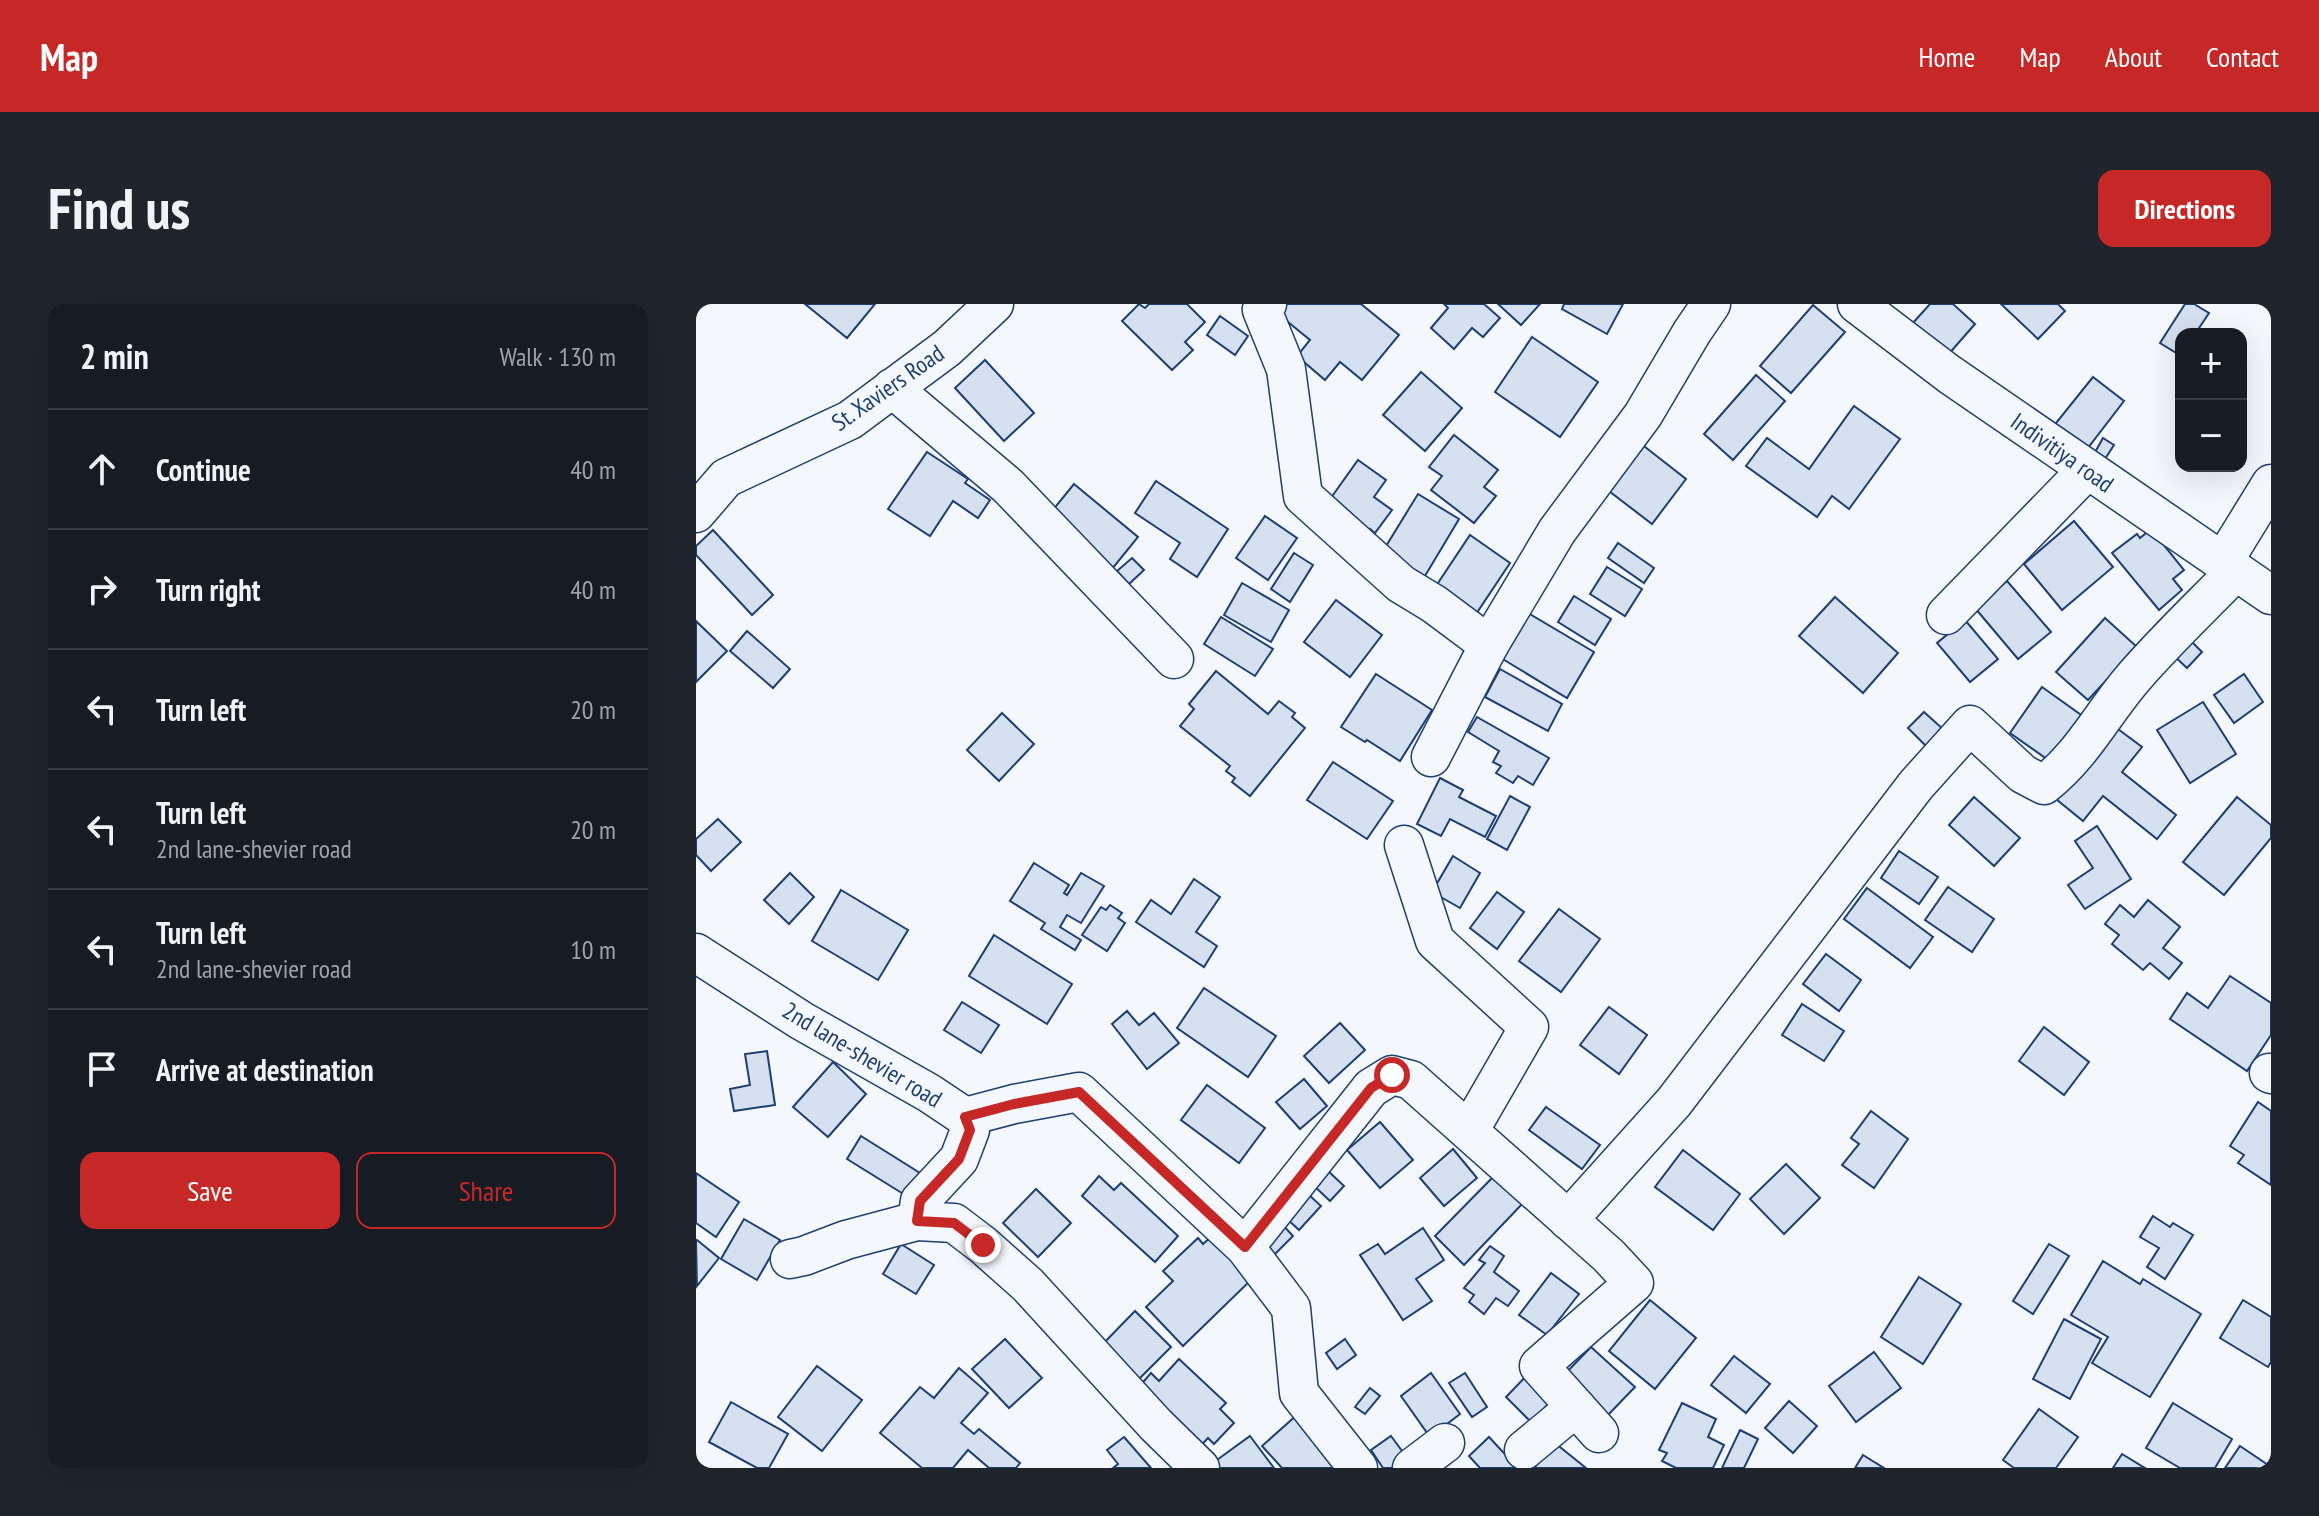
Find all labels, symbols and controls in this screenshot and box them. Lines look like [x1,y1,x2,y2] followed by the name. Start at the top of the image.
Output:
[40,32,98,81] text: Map
[1919,38,1975,75] text: Home
[2019,38,2061,75] text: Map
[2105,38,2162,75] text: About
[2206,38,2279,75] text: Contact
[2098,170,2271,247] button: Directions
[48,172,190,244] text: Find us
[2175,328,2247,472] map controls
[2175,328,2247,400] button: +
[80,334,149,378] text: 2 min
[825,338,950,438] street label: St. Xaviers Road
[499,340,616,373] text: Walk · 130 m
[2175,400,2247,472] button: −
[2005,406,2120,499] street label: Indivitiya road
[80,447,124,491] icon: ahead
[156,450,251,489] text: Continue
[570,453,616,486] text: 40 m
[80,567,124,611] icon: right
[156,570,260,609] text: Turn right
[570,573,616,606] text: 40 m
[80,687,124,731] icon: left
[156,690,246,729] text: Turn left
[570,693,616,726] text: 20 m
[156,793,246,832] text: Turn left
[80,807,124,851] icon: left
[570,813,616,846] text: 20 m
[156,832,352,865] text: 2nd lane-shevier road
[156,913,246,952] text: Turn left
[80,927,124,971] icon: left
[570,933,616,966] text: 10 m
[156,952,352,985] text: 2nd lane-shevier road
[777,995,948,1114] street label: 2nd lane-shevier road
[80,1047,124,1091] icon: arrive
[156,1050,374,1089] text: Arrive at destination
[1374,1057,1410,1093] route start
[80,1152,340,1229] button: Save
[356,1152,616,1229] button: Share
[965,1227,1001,1263] route end

